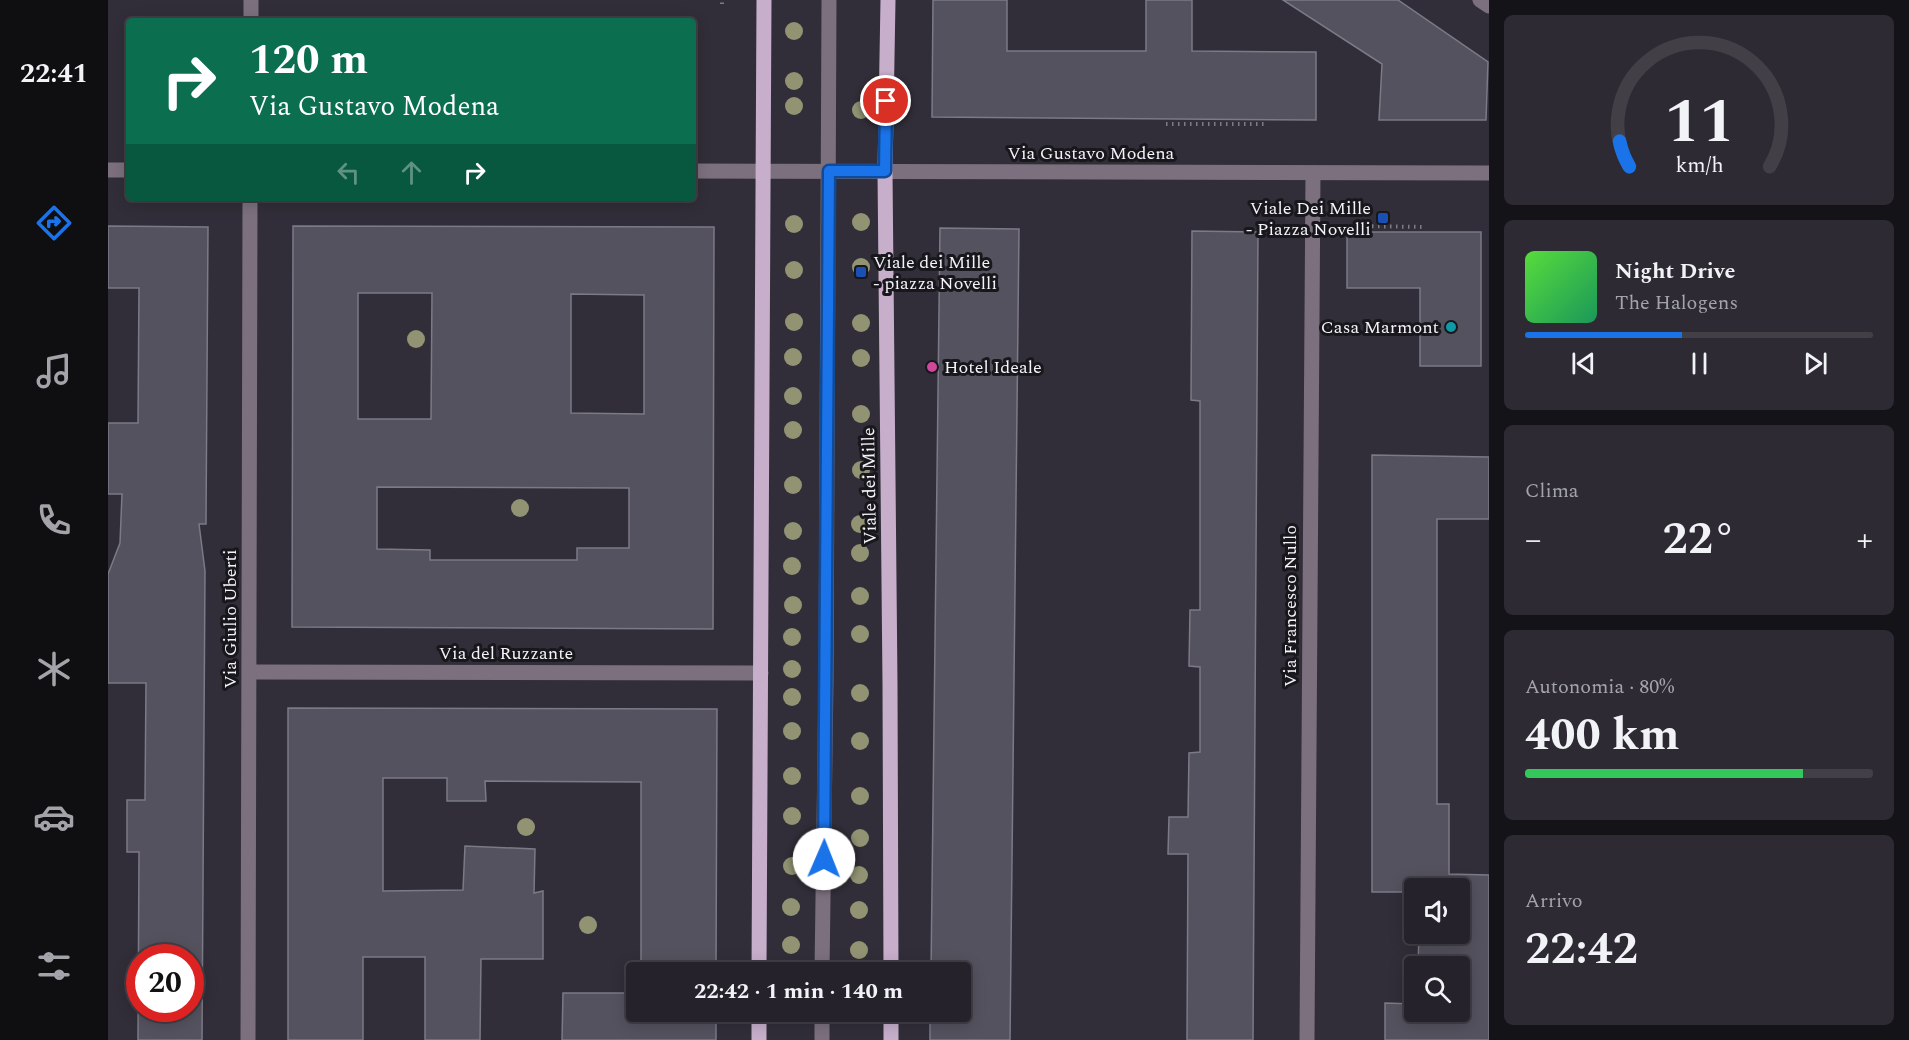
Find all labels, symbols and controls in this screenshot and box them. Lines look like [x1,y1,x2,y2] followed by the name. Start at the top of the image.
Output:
[249,29,368,92] text: 120 m
[150,42,228,120] icon: right
[20,53,88,95] text: 22:41
[860,75,911,126] pin
[1664,75,1734,170] text: 11
[869,84,902,117] icon: arrive
[249,86,499,128] text: Via Gustavo Modena
[1008,140,1175,167] street label: Via Gustavo Modena
[1675,149,1723,182] text: km/h
[332,156,365,189] icon: left
[395,156,428,189] icon: ahead
[458,156,491,189] icon: right
[1246,195,1371,243] place label: Viale Dei Mille - Piazza Novelli
[33,202,75,244] icon: directions
[1376,211,1390,225] marker: Viale Dei Mille - Piazza Novelli
[873,249,997,297] place label: Viale dei Mille - piazza Novelli
[1615,255,1735,288] text: Night Drive
[854,265,868,279] marker: Viale dei Mille - piazza Novelli
[1615,288,1738,318] text: The Halogens
[1321,314,1439,341] place label: Casa Marmont
[1444,320,1458,334] marker: Casa Marmont
[1567,347,1600,380] icon: previous
[1683,347,1716,380] icon: pause
[1799,347,1832,380] icon: next
[33,350,75,392] icon: music
[944,354,1042,381] place label: Hotel Ideale
[925,360,939,374] marker: Hotel Ideale
[855,427,884,545] street label: Viale dei Mille
[1525,476,1579,506] text: Clima
[33,499,75,541] icon: phone
[1663,505,1736,574] text: 22°
[1525,515,1542,565] text: −
[1857,515,1873,565] text: +
[1277,525,1304,687] street label: Via Francesco Nullo
[217,549,244,689] street label: Via Giulio Uberti
[439,640,573,667] street label: Via del Ruzzante
[33,648,75,690] icon: climate
[1525,672,1674,702] text: Autonomia · 80%
[1525,701,1680,770] text: 400 km
[33,796,75,838] icon: car
[792,827,856,891] position arrow
[1404,878,1470,1022] map controls
[1404,878,1470,944] button: sound
[1525,886,1583,916] text: Arrivo
[1525,915,1638,984] text: 22:42
[126,944,204,1022] speed limit sign: 20
[33,945,75,987] icon: filters
[1404,956,1470,1022] button: search
[694,975,903,1008] text: 22:42 · 1 min · 140 m

